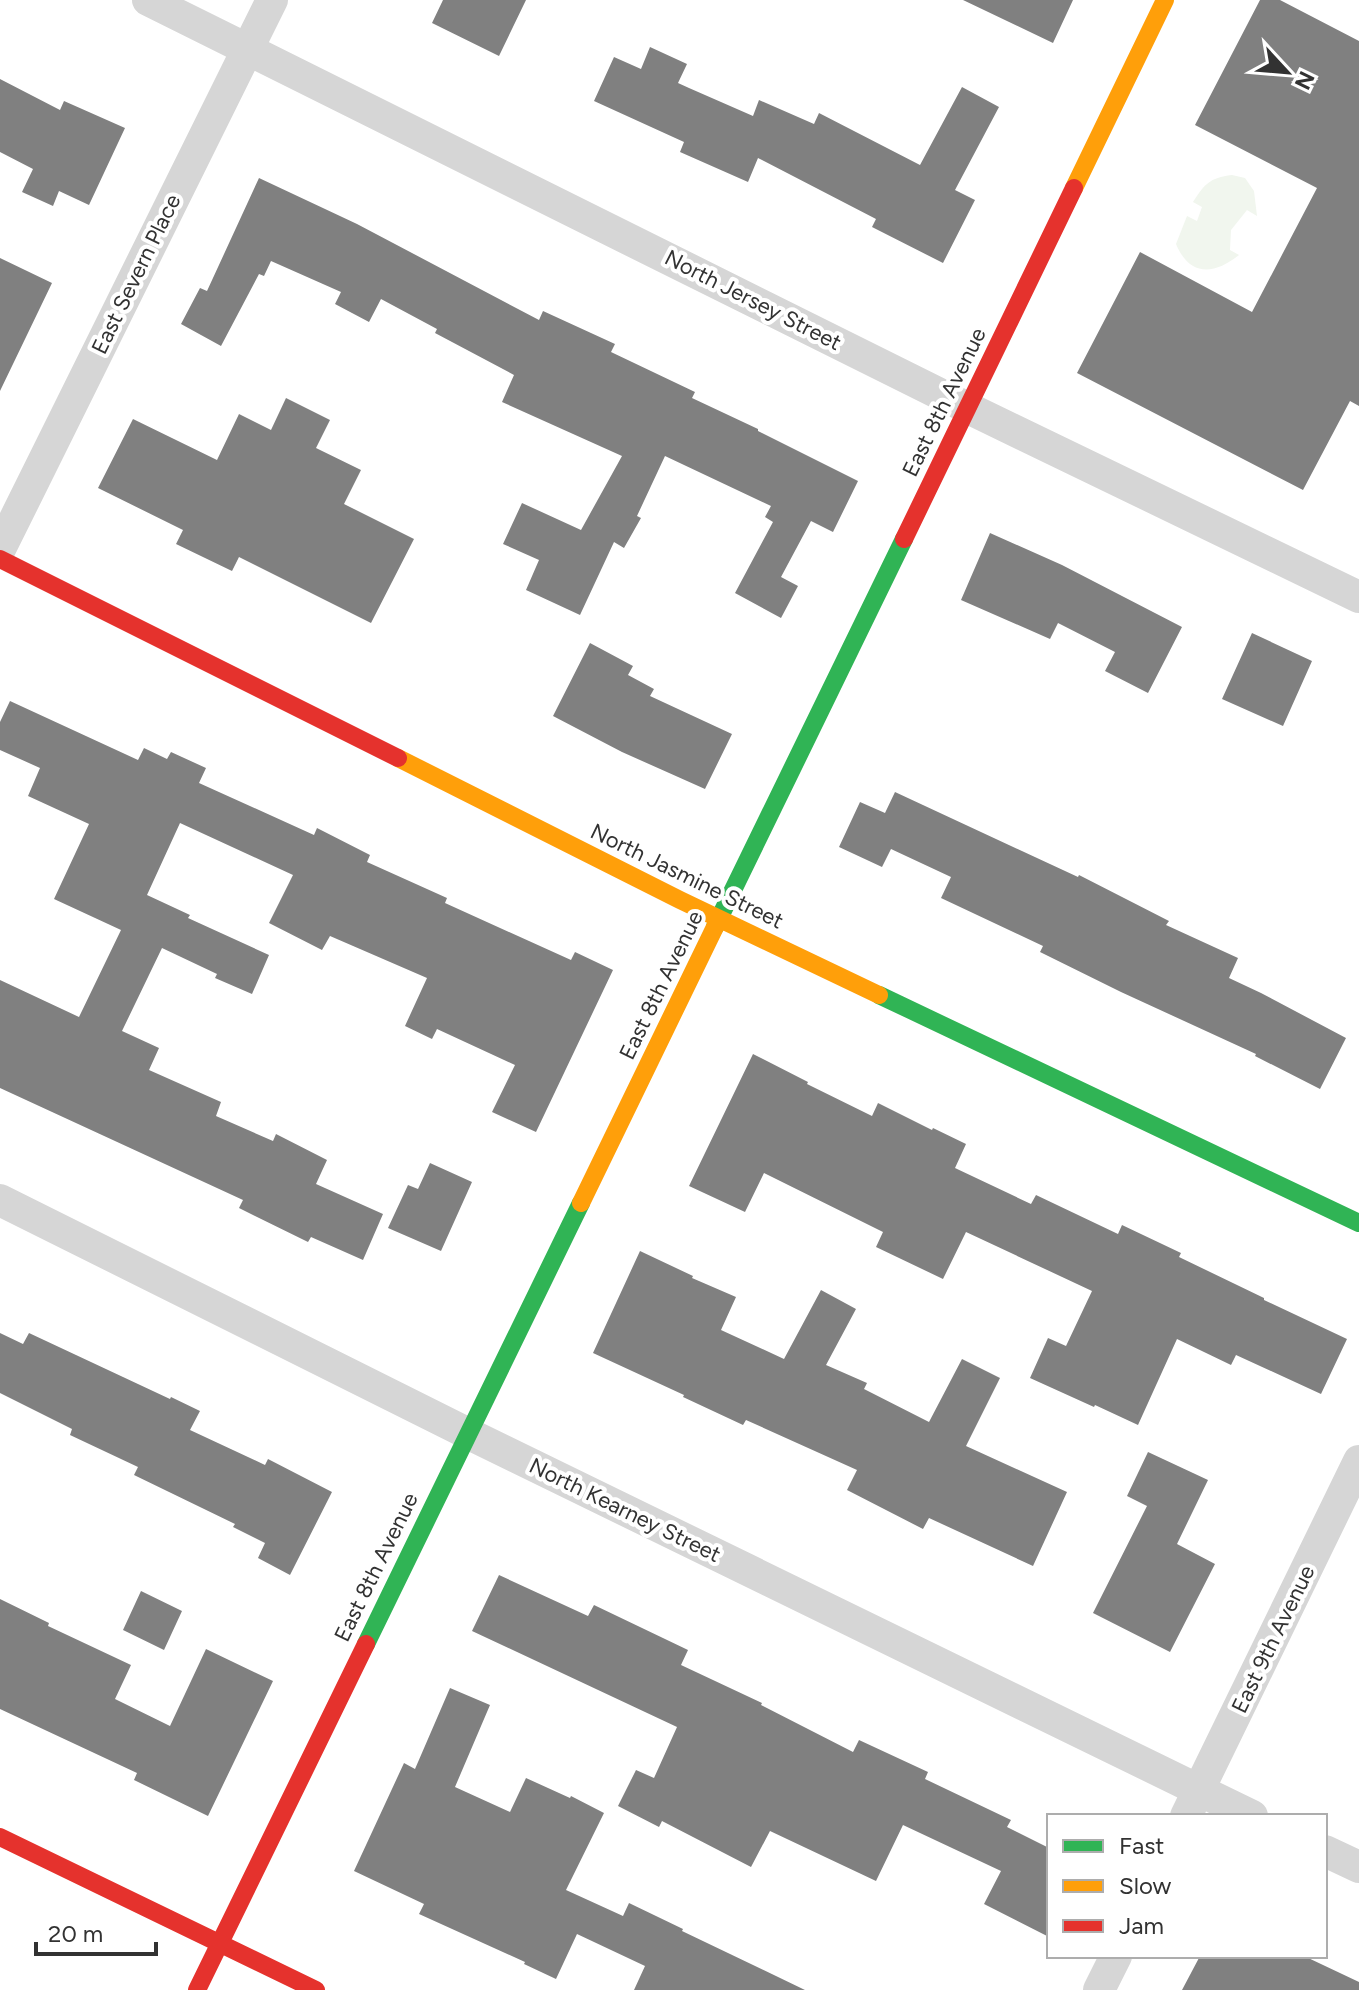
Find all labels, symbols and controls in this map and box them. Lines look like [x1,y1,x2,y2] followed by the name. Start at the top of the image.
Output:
[1247,32,1327,112] north arrow
[1289,67,1320,94] text: N
[86,190,186,358] street label: East Severn Place
[660,244,846,356] street label: North Jersey Street
[896,323,992,481] street label: East 8th Avenue
[586,818,788,934] street label: North Jasmine Street
[613,906,709,1064] street label: East 8th Avenue
[525,1452,725,1568] street label: North Kearney Street
[328,1488,424,1646] street label: East 8th Avenue
[1226,1561,1320,1717] street label: East 9th Avenue
[1047,1814,1327,1958] legend
[1119,1831,1164,1860] text: Fast
[1119,1871,1172,1900] text: Slow
[36,1906,156,1956] scale bar
[1119,1911,1164,1940] text: Jam
[48,1919,103,1948] text: 20 m

